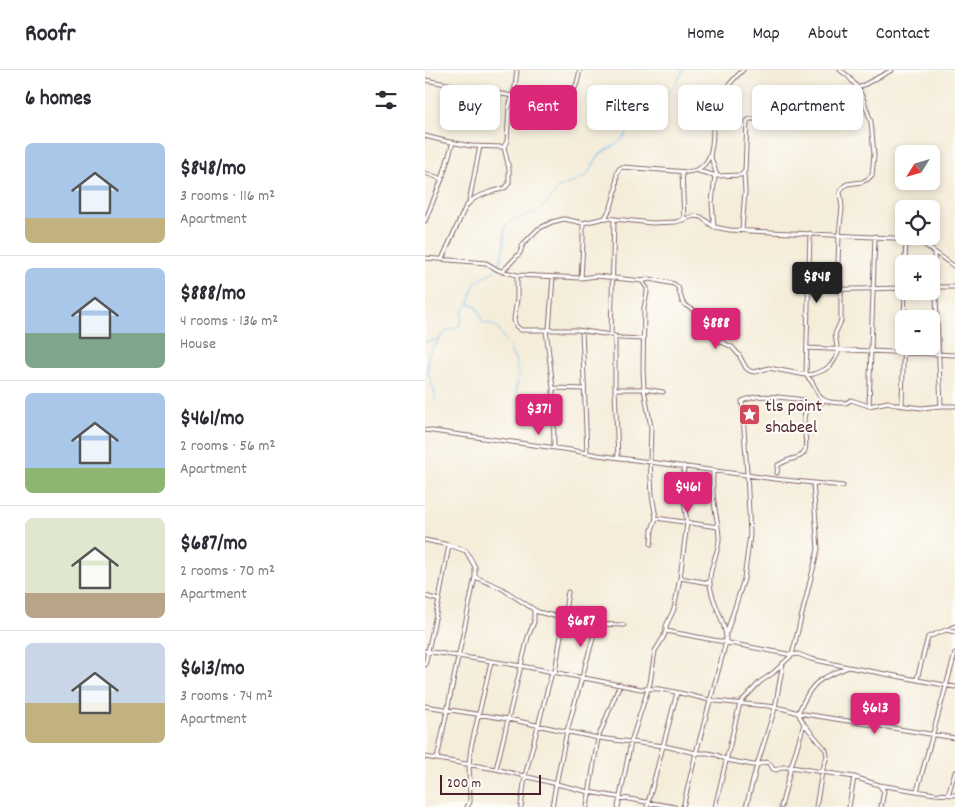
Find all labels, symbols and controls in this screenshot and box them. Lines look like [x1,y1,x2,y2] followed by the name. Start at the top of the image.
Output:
[25,18,75,52] text: Roofr
[687,22,724,47] text: Home
[752,22,780,47] text: Map
[808,22,848,47] text: About
[876,22,930,47] text: Contact
[25,85,92,115] text: 6 homes
[440,85,500,130] chip: Buy
[510,85,577,130] chip: Rent
[587,85,668,130] chip: Filters
[678,85,742,130] chip: New
[752,85,863,130] chip: Apartment
[372,86,400,114] icon: filters
[895,145,940,190] north arrow
[895,145,940,355] map controls
[180,155,246,185] text: $848/mo
[65,163,125,223] icon: home
[180,185,275,208] text: 3 rooms · 116 m²
[895,200,940,245] button: locate
[180,208,247,231] text: Apartment
[895,255,940,300] button: +
[787,262,847,304] pin: $848
[803,266,831,289] text: $848
[180,280,246,310] text: $888/mo
[65,288,125,348] icon: home
[686,308,746,350] pin: $888
[180,310,278,333] text: 4 rooms · 136 m²
[895,310,940,355] button: −
[702,312,730,335] text: $888
[180,333,216,356] text: House
[509,394,569,436] pin: $371
[765,395,823,441] place label: tls point shabeel
[527,398,551,421] text: $371
[737,403,761,427] place icon: tls point shabeel
[180,405,244,435] text: $461/mo
[65,413,125,473] icon: home
[180,435,275,458] text: 2 rooms · 56 m²
[180,458,247,481] text: Apartment
[658,472,718,514] pin: $461
[675,476,701,499] text: $461
[180,530,247,560] text: $687/mo
[65,538,125,598] icon: home
[180,560,275,583] text: 2 rooms · 70 m²
[180,583,247,606] text: Apartment
[551,606,611,648] pin: $687
[567,610,595,633] text: $687
[180,655,245,685] text: $613/mo
[65,663,125,723] icon: home
[180,685,273,708] text: 3 rooms · 74 m²
[845,692,905,735] pin: $613
[862,697,888,720] text: $613
[180,708,247,731] text: Apartment
[440,772,541,795] scale bar
[447,774,481,794] text: 200 m

